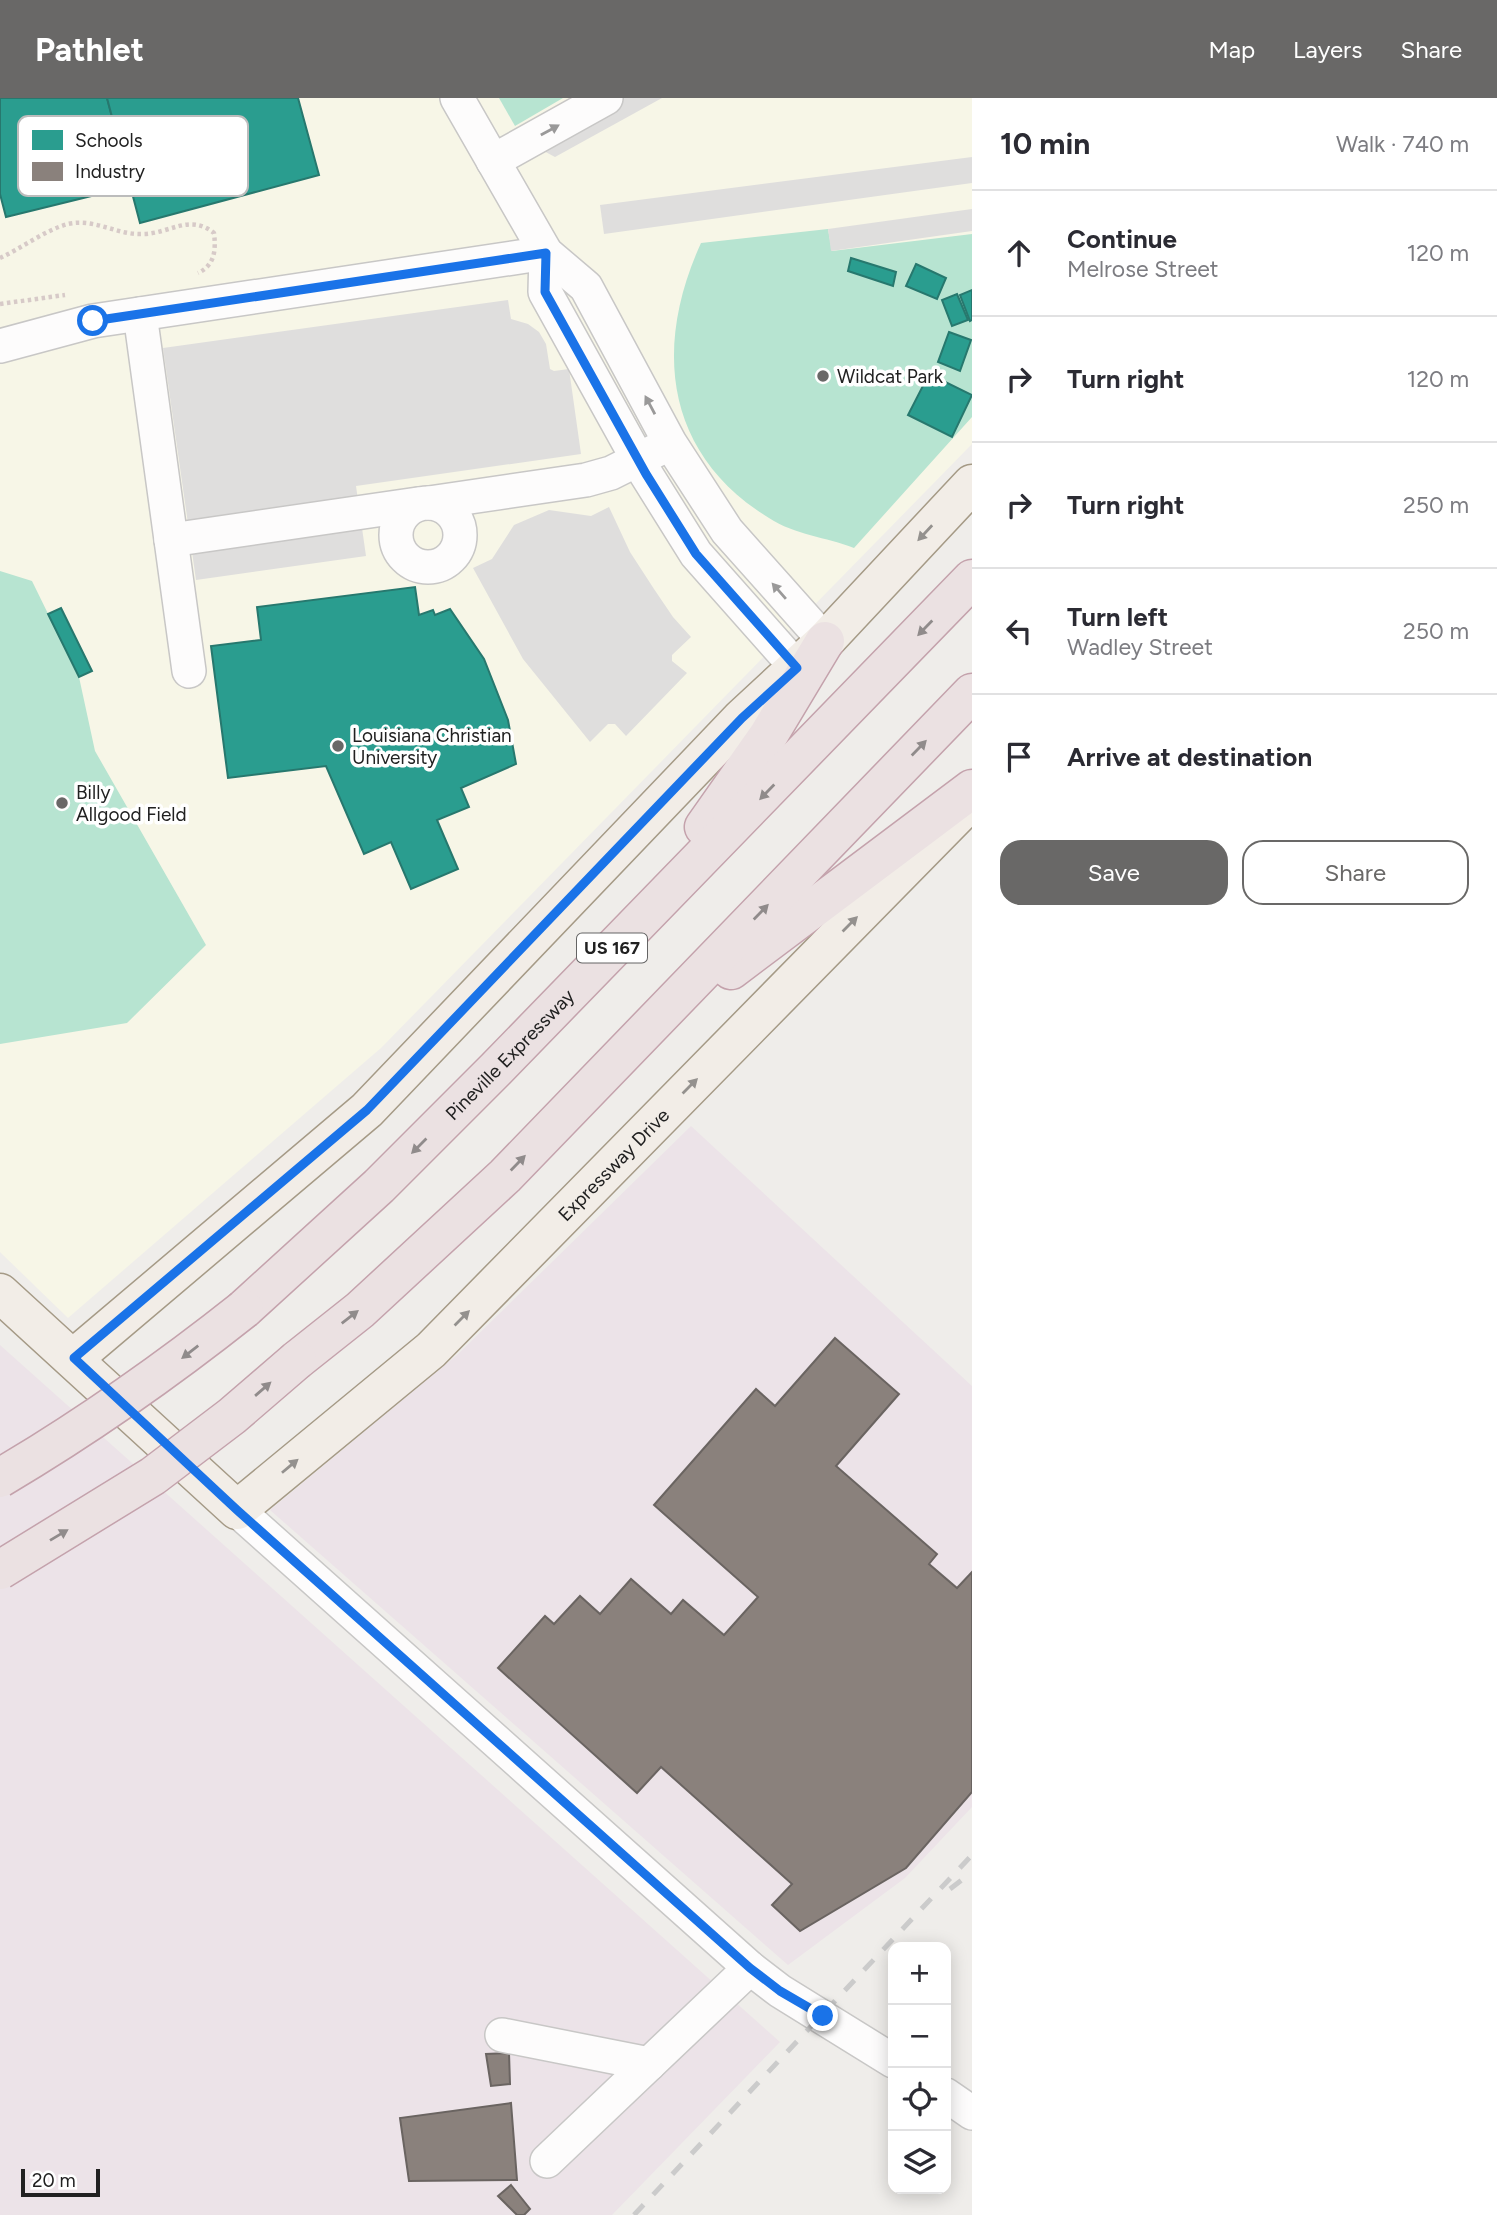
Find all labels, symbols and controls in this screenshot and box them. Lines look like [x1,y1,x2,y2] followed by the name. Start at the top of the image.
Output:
[35,30,144,69] text: Pathlet
[1208,35,1255,64] text: Map
[1293,35,1362,64] text: Layers
[1400,35,1462,64] text: Share
[18,116,248,196] legend
[540,124,559,136] one-way arrow
[1000,125,1090,162] text: 10 min
[75,129,143,152] text: Schools
[1336,130,1469,158] text: Walk · 740 m
[75,160,145,183] text: Industry
[1067,223,1177,255] text: Continue
[1000,234,1038,272] icon: ahead
[1407,239,1469,267] text: 120 m
[1067,255,1219,283] text: Melrose Street
[77,305,108,336] route start
[1000,360,1038,398] icon: right
[1067,363,1184,395] text: Turn right
[837,365,944,388] place label: Wildcat Park
[1407,365,1469,393] text: 120 m
[815,368,831,384] marker: Wildcat Park
[644,394,656,414] one-way arrow
[1000,486,1038,524] icon: right
[1067,489,1184,521] text: Turn right
[1403,491,1469,519] text: 250 m
[918,524,934,541] one-way arrow
[771,582,787,600] one-way arrow
[1067,601,1168,633] text: Turn left
[1000,612,1038,650] icon: left
[1403,617,1469,645] text: 250 m
[917,619,933,636] one-way arrow
[1067,633,1213,661] text: Wadley Street
[352,724,512,769] place label: Louisiana Christian University
[330,738,346,754] marker: Louisiana Christian University
[1000,738,1038,776] icon: arrive
[911,739,927,757] one-way arrow
[1067,741,1312,773] text: Arrive at destination
[76,781,187,826] place label: Billy Allgood Field
[759,783,775,800] one-way arrow
[54,795,70,811] marker: Billy Allgood Field
[1000,840,1228,905] button: Save
[1242,840,1469,905] button: Share
[753,904,769,921] one-way arrow
[842,916,858,932] one-way arrow
[577,934,647,962] road number: US 167
[441,985,579,1125] street label: Pineville Expressway
[682,1078,698,1095] one-way arrow
[553,1104,674,1226] street label: Expressway Drive
[410,1138,427,1155] one-way arrow
[509,1155,525,1172] one-way arrow
[341,1310,359,1325] one-way arrow
[454,1310,470,1327] one-way arrow
[182,1344,200,1359] one-way arrow
[255,1382,272,1397] one-way arrow
[281,1459,298,1474] one-way arrow
[49,1529,68,1541] one-way arrow
[888,1942,951,2194] map controls
[888,1942,951,2005] button: +
[807,2000,838,2031] route end
[888,2005,951,2068] button: −
[888,2068,951,2131] button: locate
[888,2131,951,2194] button: layers
[21,2166,100,2198] scale bar
[32,2169,76,2192] text: 20 m

